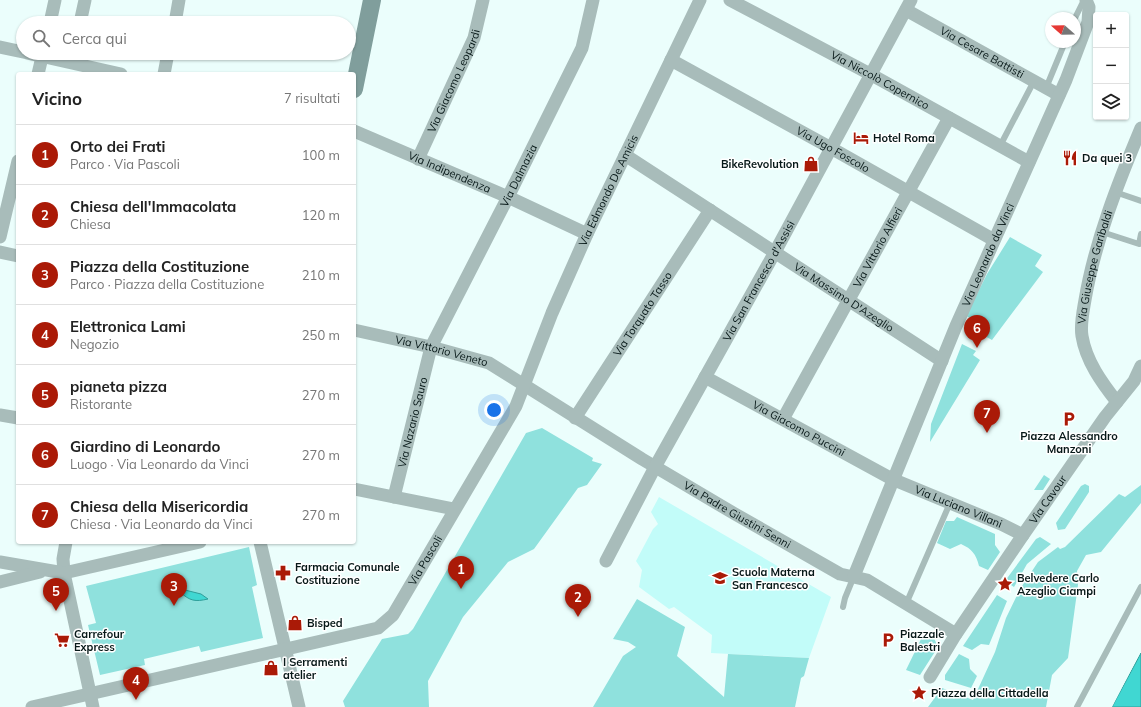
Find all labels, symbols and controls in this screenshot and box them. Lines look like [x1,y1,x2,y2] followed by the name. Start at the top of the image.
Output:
[1045,12,1081,48] north arrow
[1093,12,1129,120] map controls
[1093,12,1129,48] button: +
[16,16,356,60] search box
[938,23,1027,81] street label: Via Cesare Battisti
[30,27,52,49] icon: search
[424,28,483,135] street label: Via Giacomo Leopardi
[62,29,127,48] text: Cerca qui
[828,48,932,112] street label: Via Niccolò Copernico
[1093,48,1129,84] button: −
[1093,84,1129,120] button: layers
[32,88,82,109] text: Vicino
[284,90,340,106] text: 7 risultati
[794,123,872,175] street label: Via Ugo Foscolo
[852,129,870,147] hotel icon: Hotel Roma
[873,131,935,145] place label: Hotel Roma
[576,132,641,248] street label: Via Edmondo De Amicis
[70,137,165,156] text: Orto dei Frati
[497,142,540,209] street label: Via Dalmazia
[41,147,49,163] text: 1
[302,147,340,163] text: 100 m
[406,148,493,196] street label: Via Indipendenza
[1061,149,1079,167] restaurant icon: Da quei 3
[1082,151,1133,165] place label: Da quei 3
[802,155,820,173] shop icon: BikeRevolution
[70,156,180,172] text: Parco · Via Pascoli
[721,157,799,171] place label: BikeRevolution
[70,197,236,216] text: Chiesa dell'Immacolata
[959,201,1017,309] street label: Via Leonardo da Vinci
[850,205,905,290] street label: Via Vittorio Alfieri
[41,207,49,223] text: 2
[302,207,340,223] text: 120 m
[1074,208,1115,325] street label: Via Giuseppe Garibaldi
[70,216,111,232] text: Chiesa
[720,218,798,344] street label: Via San Francesco d'Assisi
[70,257,249,276] text: Piazza della Costituzione
[791,260,897,335] street label: Via Massimo D'Azeglio
[41,267,49,283] text: 3
[302,267,340,283] text: 210 m
[610,269,675,359] street label: Via Torquato Tasso
[70,276,264,292] text: Parco · Piazza della Costituzione
[964,315,990,348] pin: 6
[70,317,186,336] text: Elettronica Lami
[41,327,49,343] text: 4
[302,327,340,343] text: 250 m
[394,332,490,369] street label: Via Vittorio Veneto
[70,336,119,352] text: Negozio
[395,376,430,469] street label: Via Nazario Sauro
[70,377,167,396] text: pianeta pizza
[41,387,49,403] text: 5
[302,387,340,403] text: 270 m
[70,396,132,412] text: Ristorante
[750,397,848,459] street label: Via Giacomo Puccini
[484,400,504,420] your location
[974,400,1000,433] pin: 7
[1060,410,1078,428] parking icon: Piazza Alessandro Manzoni
[1020,429,1118,456] place label: Piazza Alessandro Manzoni
[70,437,220,456] text: Giardino di Leonardo
[41,447,49,463] text: 6
[302,447,340,463] text: 270 m
[70,456,249,472] text: Luogo · Via Leonardo da Vinci
[1026,472,1069,527] street label: Via Cavour
[681,478,793,551] street label: Via Padre Giustini Senni
[913,482,1004,531] street label: Via Luciano Villani
[70,497,248,516] text: Chiesa della Misericordia
[41,507,49,523] text: 7
[302,507,340,523] text: 270 m
[70,516,253,532] text: Chiesa · Via Leonardo da Vinci
[405,533,445,588] street label: Via Pascoli
[448,556,474,589] pin: 1
[295,560,400,587] place label: Farmacia Comunale Costituzione
[274,564,292,582] pharmacy icon: Farmacia Comunale Costituzione
[732,565,815,592] place label: Scuola Materna San Francesco
[711,569,729,587] school or university icon: Scuola Materna San Francesco
[1017,571,1100,598] place label: Belvedere Carlo Azeglio Ciampi
[161,573,187,606] pin: 3
[996,575,1014,593] place icon: Belvedere Carlo Azeglio Ciampi
[43,578,69,611] pin: 5
[565,584,591,617] pin: 2
[286,614,304,632] shop icon: Bisped
[307,616,343,630] place label: Bisped
[74,627,125,654] place label: Carrefour Express
[900,627,944,654] place label: Piazzale Balestri
[53,631,71,649] supermarket icon: Carrefour Express
[879,631,897,649] parking icon: Piazzale Balestri
[283,655,347,682] place label: I Serramenti atelier
[262,659,280,677] shop icon: I Serramenti atelier
[123,667,149,700] pin: 4
[910,684,928,702] place icon: Piazza della Cittadella
[931,686,1049,700] place label: Piazza della Cittadella

